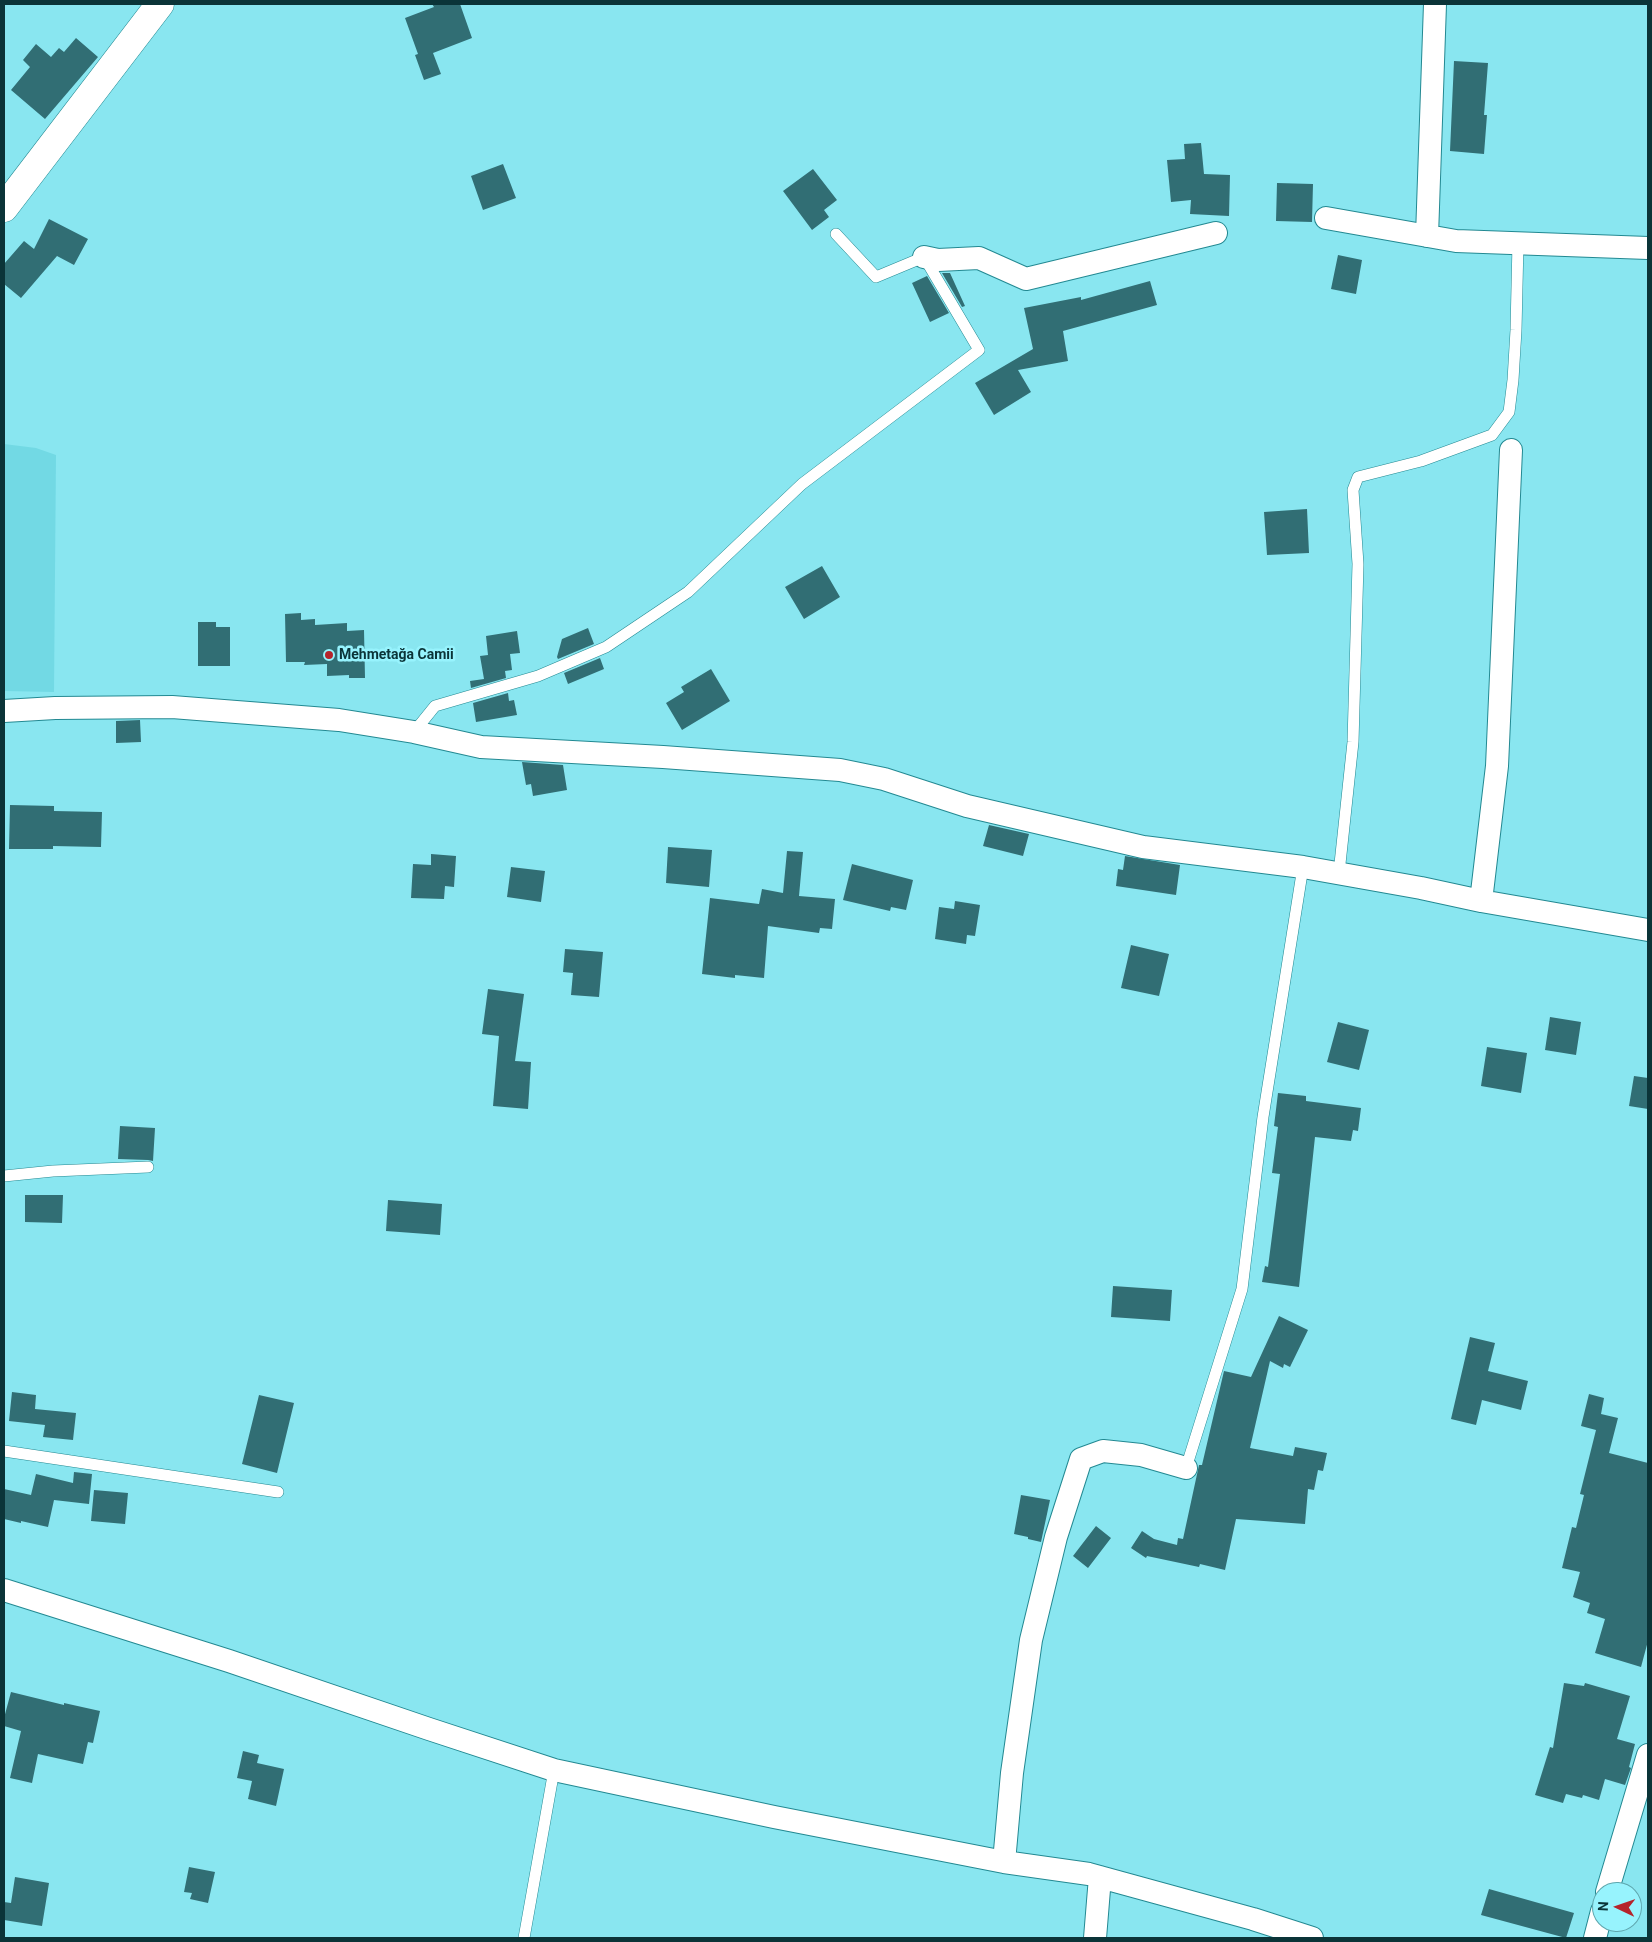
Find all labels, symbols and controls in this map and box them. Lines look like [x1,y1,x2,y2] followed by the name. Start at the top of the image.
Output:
[339,647,454,663] place label: Mehmetağa Camii
[323,649,335,661] marker: Mehmetağa Camii
[1592,1882,1642,1932] north arrow
[1595,1901,1611,1912] text: N

